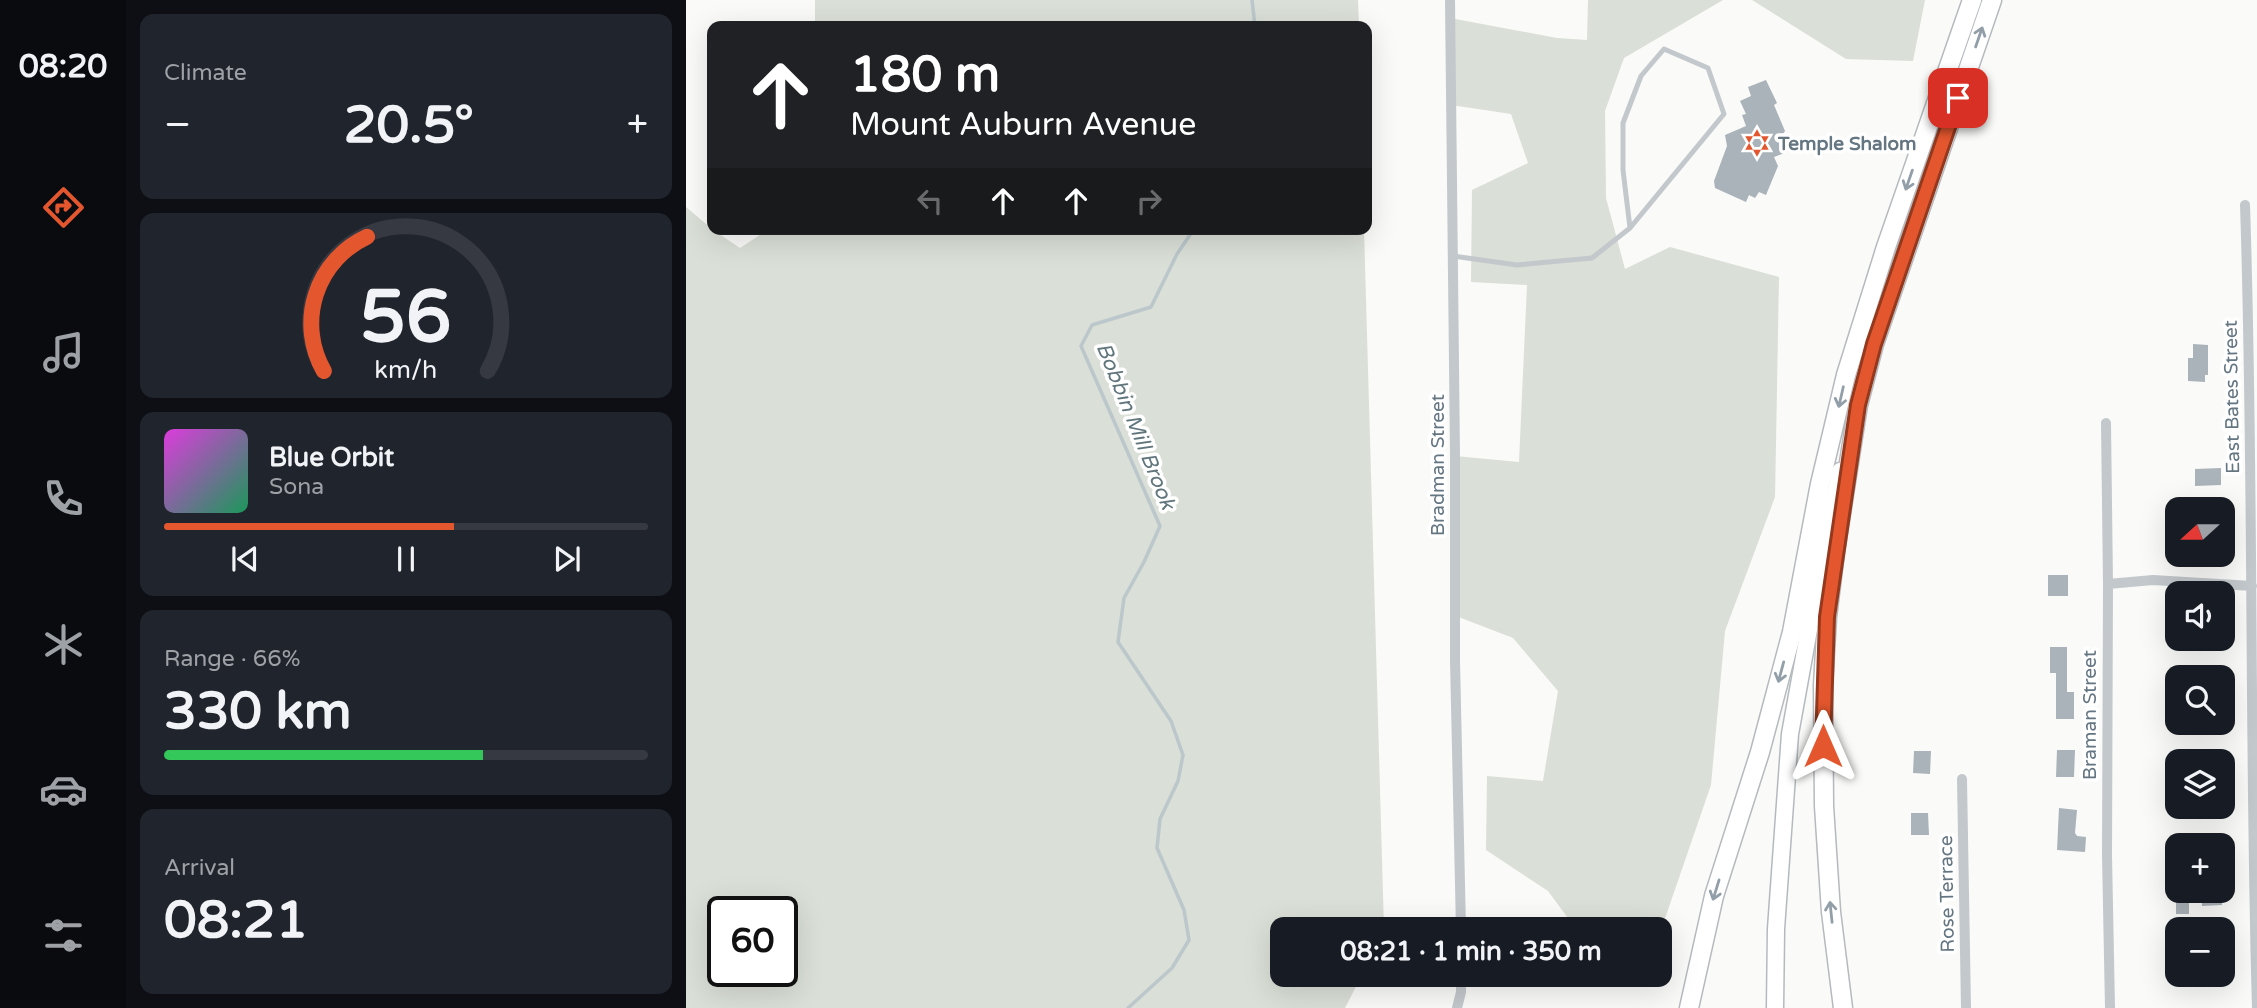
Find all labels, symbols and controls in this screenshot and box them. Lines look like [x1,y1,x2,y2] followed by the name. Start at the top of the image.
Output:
[1974,27,1986,49] one-way arrow
[850,46,1000,105] text: 180 m
[19,48,107,86] text: 08:20
[735,49,826,140] icon: ahead
[164,59,247,87] text: Climate
[1928,68,1988,128] pin
[1939,79,1977,117] icon: arrive
[344,94,474,157] text: 20.5°
[164,102,191,148] text: −
[627,102,648,148] text: +
[850,106,1196,144] text: Mount Auburn Avenue
[1742,128,1772,158] synagogue icon: Temple Shalom
[1777,133,1917,156] place label: Temple Shalom
[1902,169,1914,191] one-way arrow
[911,182,949,220] icon: left
[984,182,1022,220] icon: ahead
[1057,182,1095,220] icon: ahead
[1130,182,1168,220] icon: right
[39,183,88,232] icon: directions
[360,275,452,363] text: 56
[2220,320,2244,474] street label: East Bates Street
[39,328,88,377] icon: music
[1091,339,1181,515] water label: Bobbin Mill Brook
[375,355,437,385] text: km/h
[1834,385,1847,408] one-way arrow
[1427,394,1449,536] street label: Bradman Street
[269,442,394,473] text: Blue Orbit
[269,473,324,501] text: Sona
[39,474,88,523] icon: phone
[2165,497,2235,567] north arrow
[2165,497,2235,987] map controls
[226,540,264,578] icon: previous
[387,540,425,578] icon: pause
[548,540,586,578] icon: next
[2165,581,2235,651] button: sound
[39,620,88,669] icon: climate
[164,645,300,673] text: Range · 66%
[2079,650,2101,780] street label: Braman Street
[1774,660,1787,683] one-way arrow
[2165,665,2235,735] button: search
[164,680,352,743] text: 330 km
[1786,709,1860,783] position arrow
[2165,749,2235,819] button: layers
[39,765,88,814] icon: car
[2165,833,2235,903] button: +
[1935,835,1959,953] street label: Rose Terrace
[164,854,235,882] text: Arrival
[1708,879,1721,901] one-way arrow
[164,889,308,952] text: 08:21
[707,896,798,987] speed limit sign: 60
[1824,901,1837,924] one-way arrow
[39,911,88,960] icon: filters
[2165,917,2235,987] button: −
[1340,936,1602,967] text: 08:21 · 1 min · 350 m

